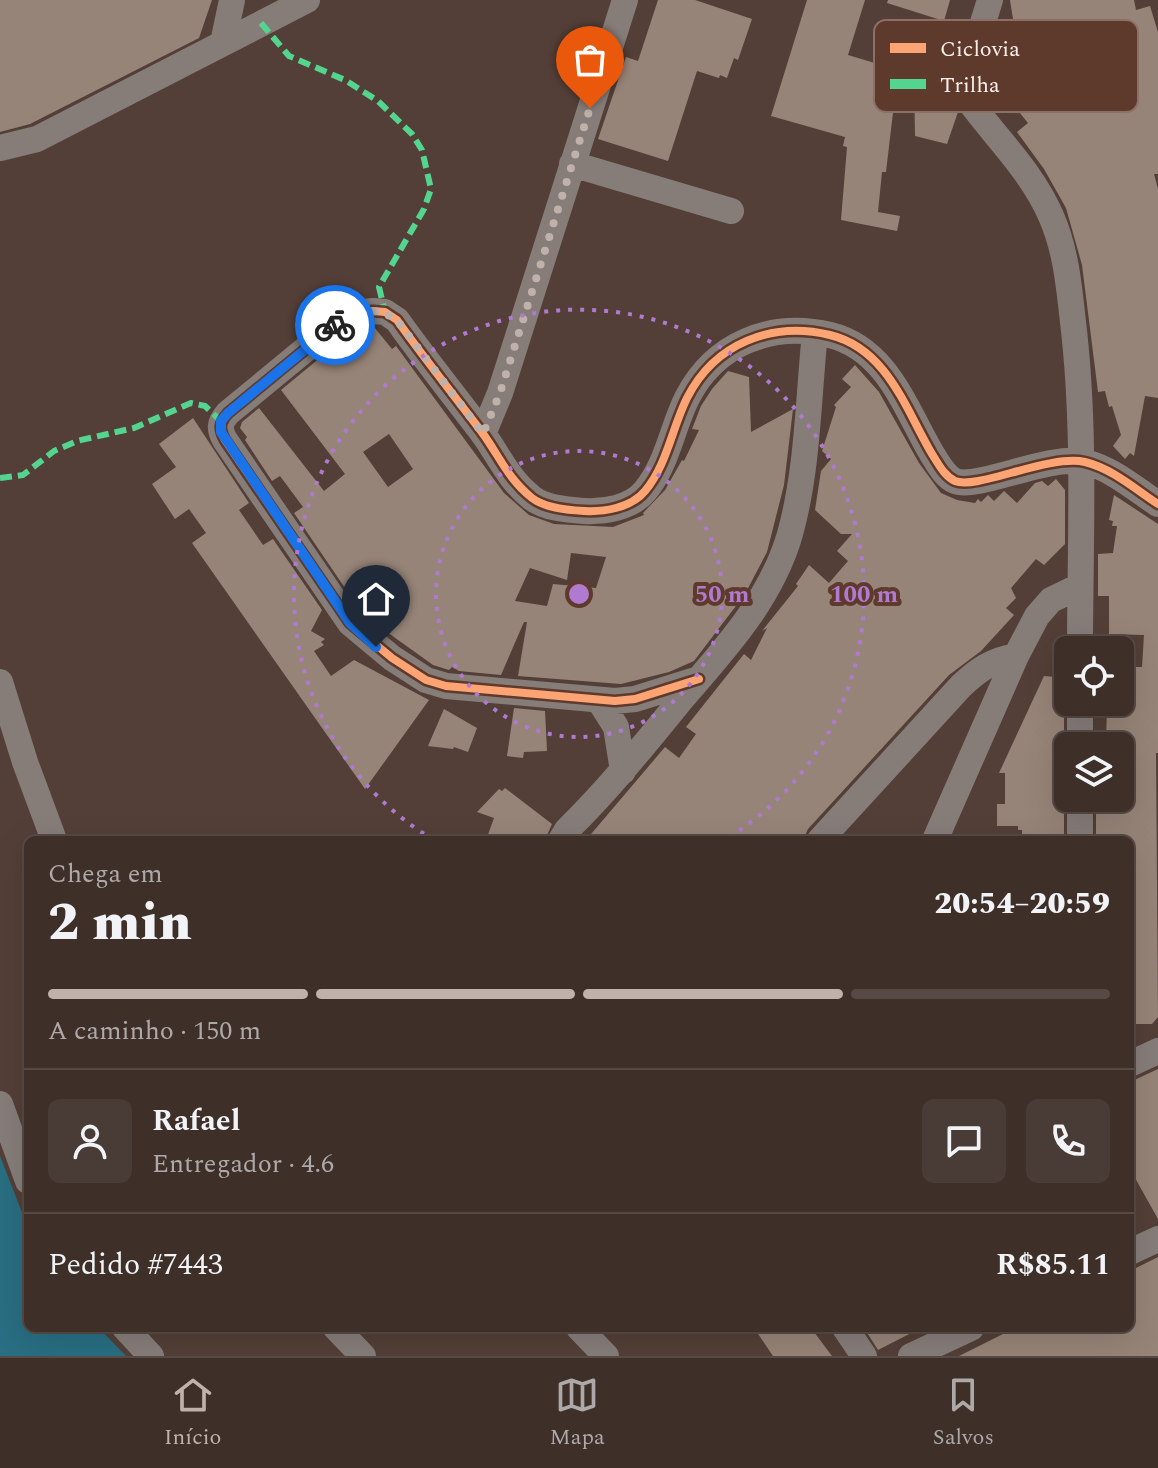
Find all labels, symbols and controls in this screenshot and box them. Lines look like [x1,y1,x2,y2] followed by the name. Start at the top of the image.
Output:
[874,20,1138,112] legend
[556,26,624,108] pin
[940,33,1020,66] text: Ciclovia
[568,38,612,82] icon: bag
[940,69,1000,102] text: Trilha
[295,285,375,365] courier
[313,303,357,347] icon: bike
[342,565,410,647] pin
[354,577,398,621] icon: home
[695,577,750,613] text: 50 m
[830,577,898,613] text: 100 m
[565,580,593,608] centre of rings
[1054,636,1134,812] map controls
[1054,636,1134,716] button: locate
[1054,732,1134,812] button: layers
[48,854,163,894] text: Chega em
[934,881,1110,927] text: 20:54–20:59
[48,884,192,963] text: 2 min
[48,1011,261,1051] text: A caminho · 150 m
[152,1098,241,1144] text: Rafael
[48,1099,132,1183] button: person
[922,1099,1006,1183] button: chat
[1026,1099,1110,1183] button: phone
[152,1144,334,1184] text: Entregador · 4.6
[48,1242,223,1288] text: Pedido #7443
[996,1242,1110,1288] text: R$85.11
[164,1373,221,1454] tab: Início
[550,1373,605,1454] tab: Mapa
[933,1373,994,1454] tab: Salvos

